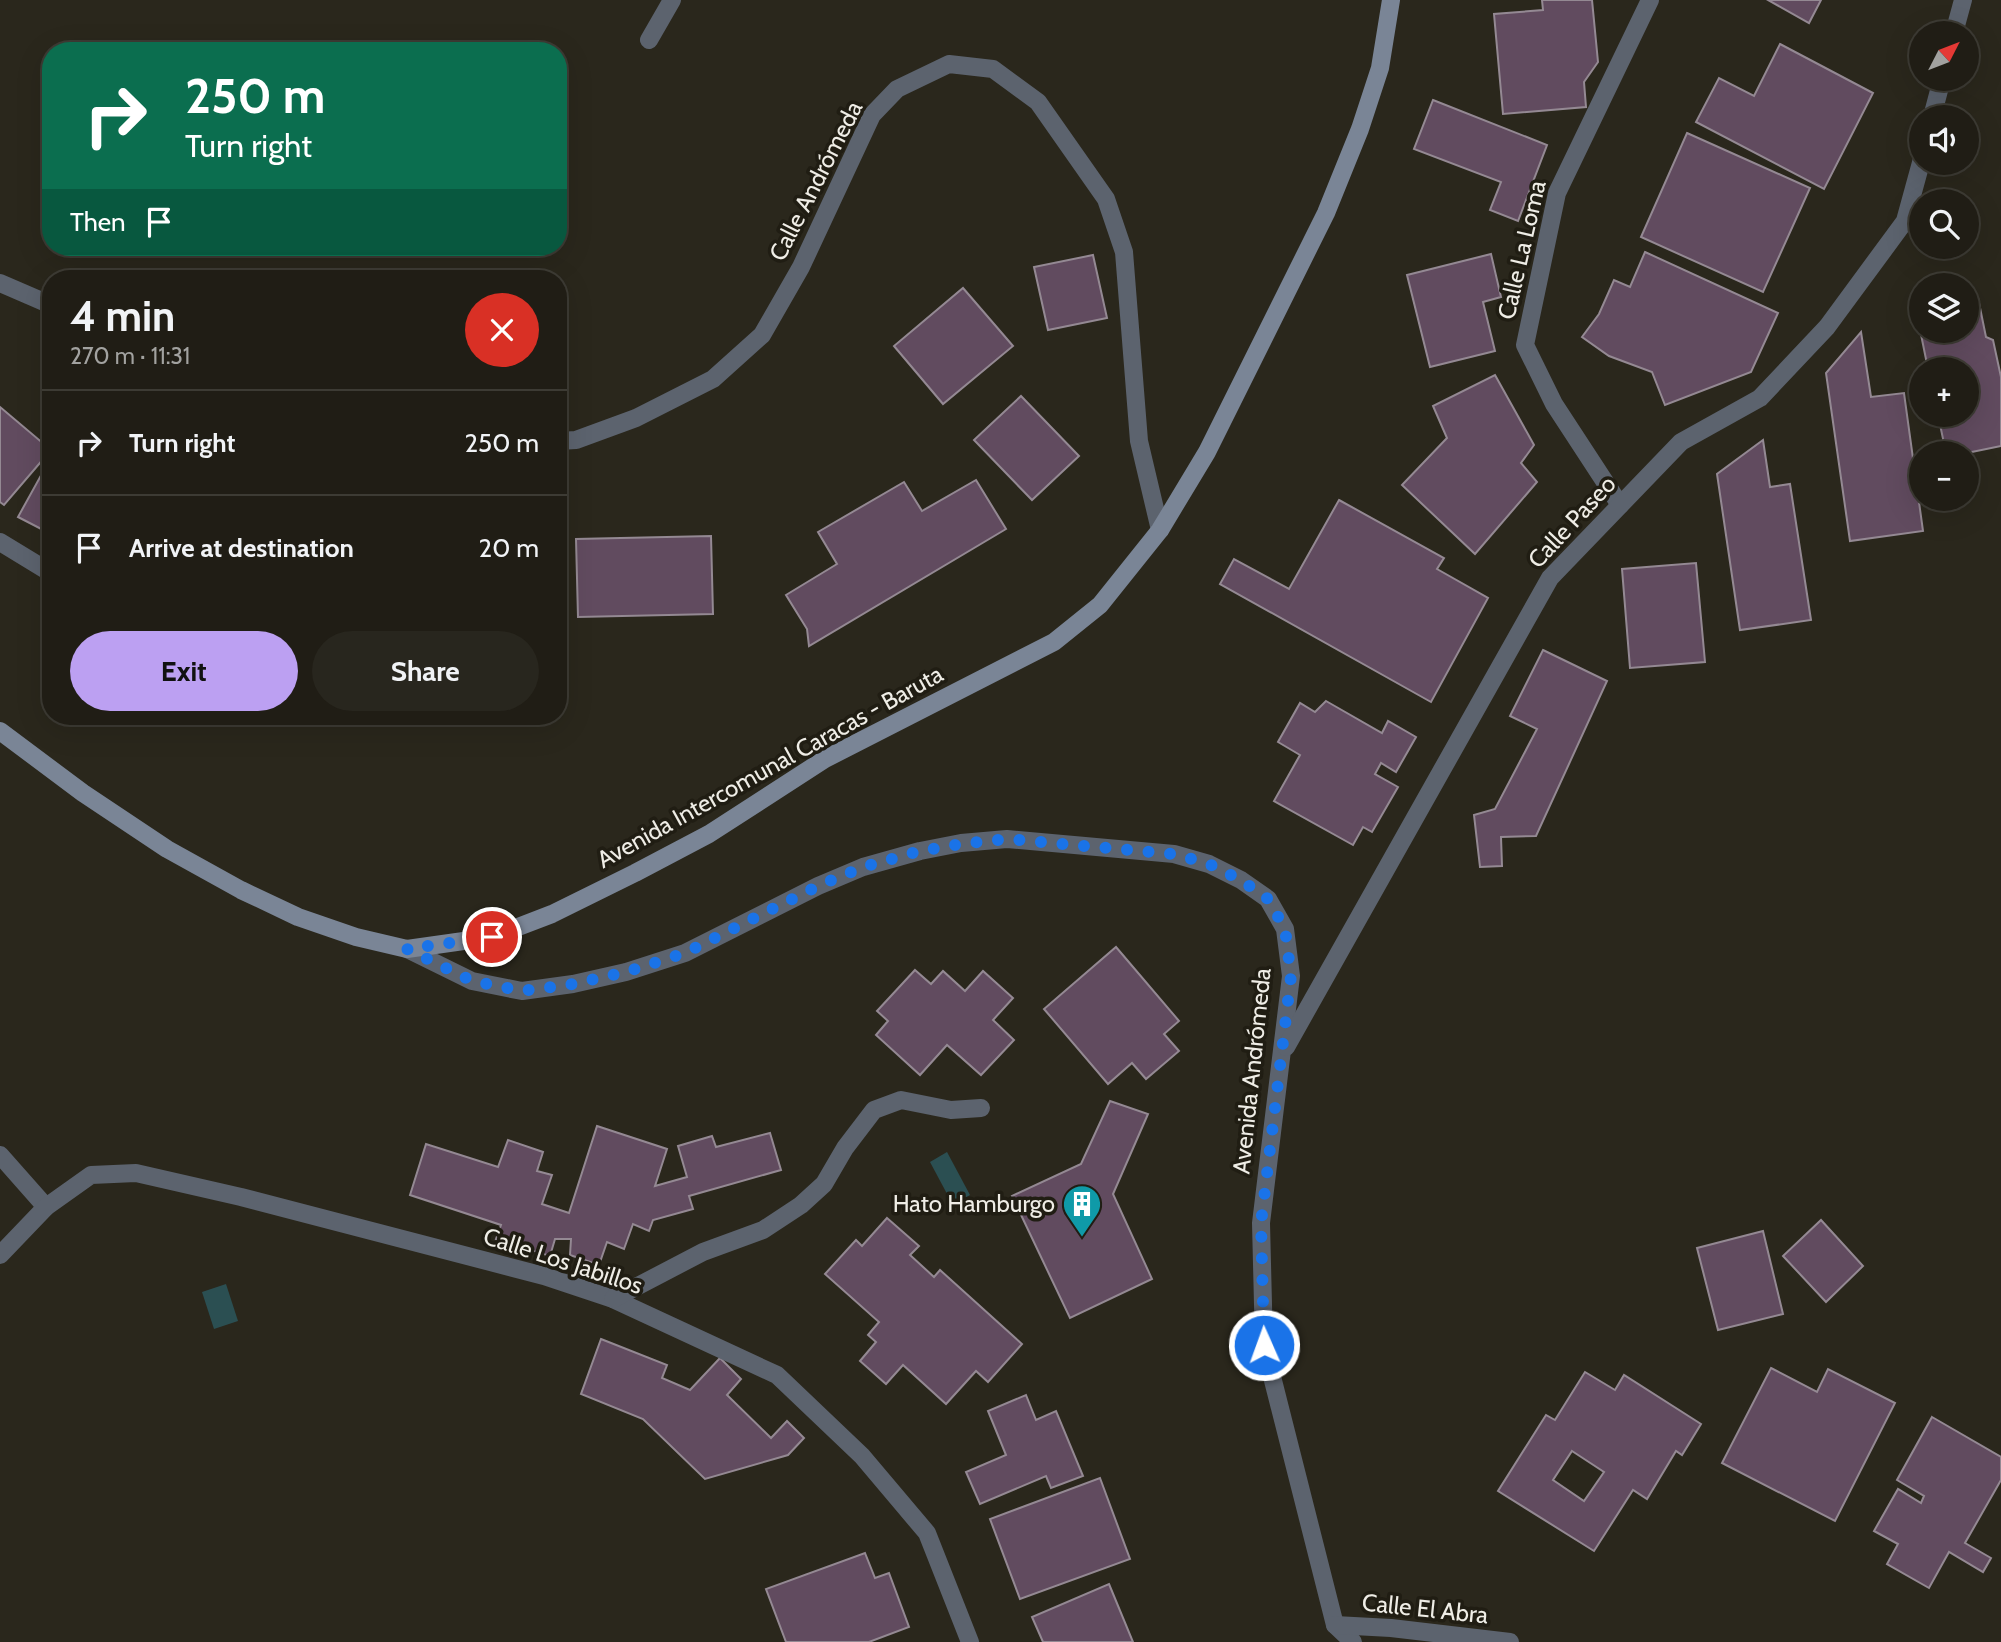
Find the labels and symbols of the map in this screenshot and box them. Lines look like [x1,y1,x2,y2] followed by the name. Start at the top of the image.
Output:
[1909,21,1979,91] north arrow
[763,96,868,265] street label: Calle Andrómeda
[1491,177,1552,322] street label: Calle La Loma
[1522,470,1622,574] street label: Calle Paseo
[592,659,948,874] street label: Avenida Intercomunal Caracas - Baruta
[462,907,522,967] pin
[1226,966,1277,1175] street label: Avenida Andrómeda
[1061,1183,1103,1238] building icon: Hato Hamburgo
[893,1189,1055,1218] place label: Hato Hamburgo
[480,1221,646,1300] street label: Calle Los Jabillos
[1227,1308,1301,1382] position arrow
[1361,1587,1490,1630] street label: Calle El Abra

